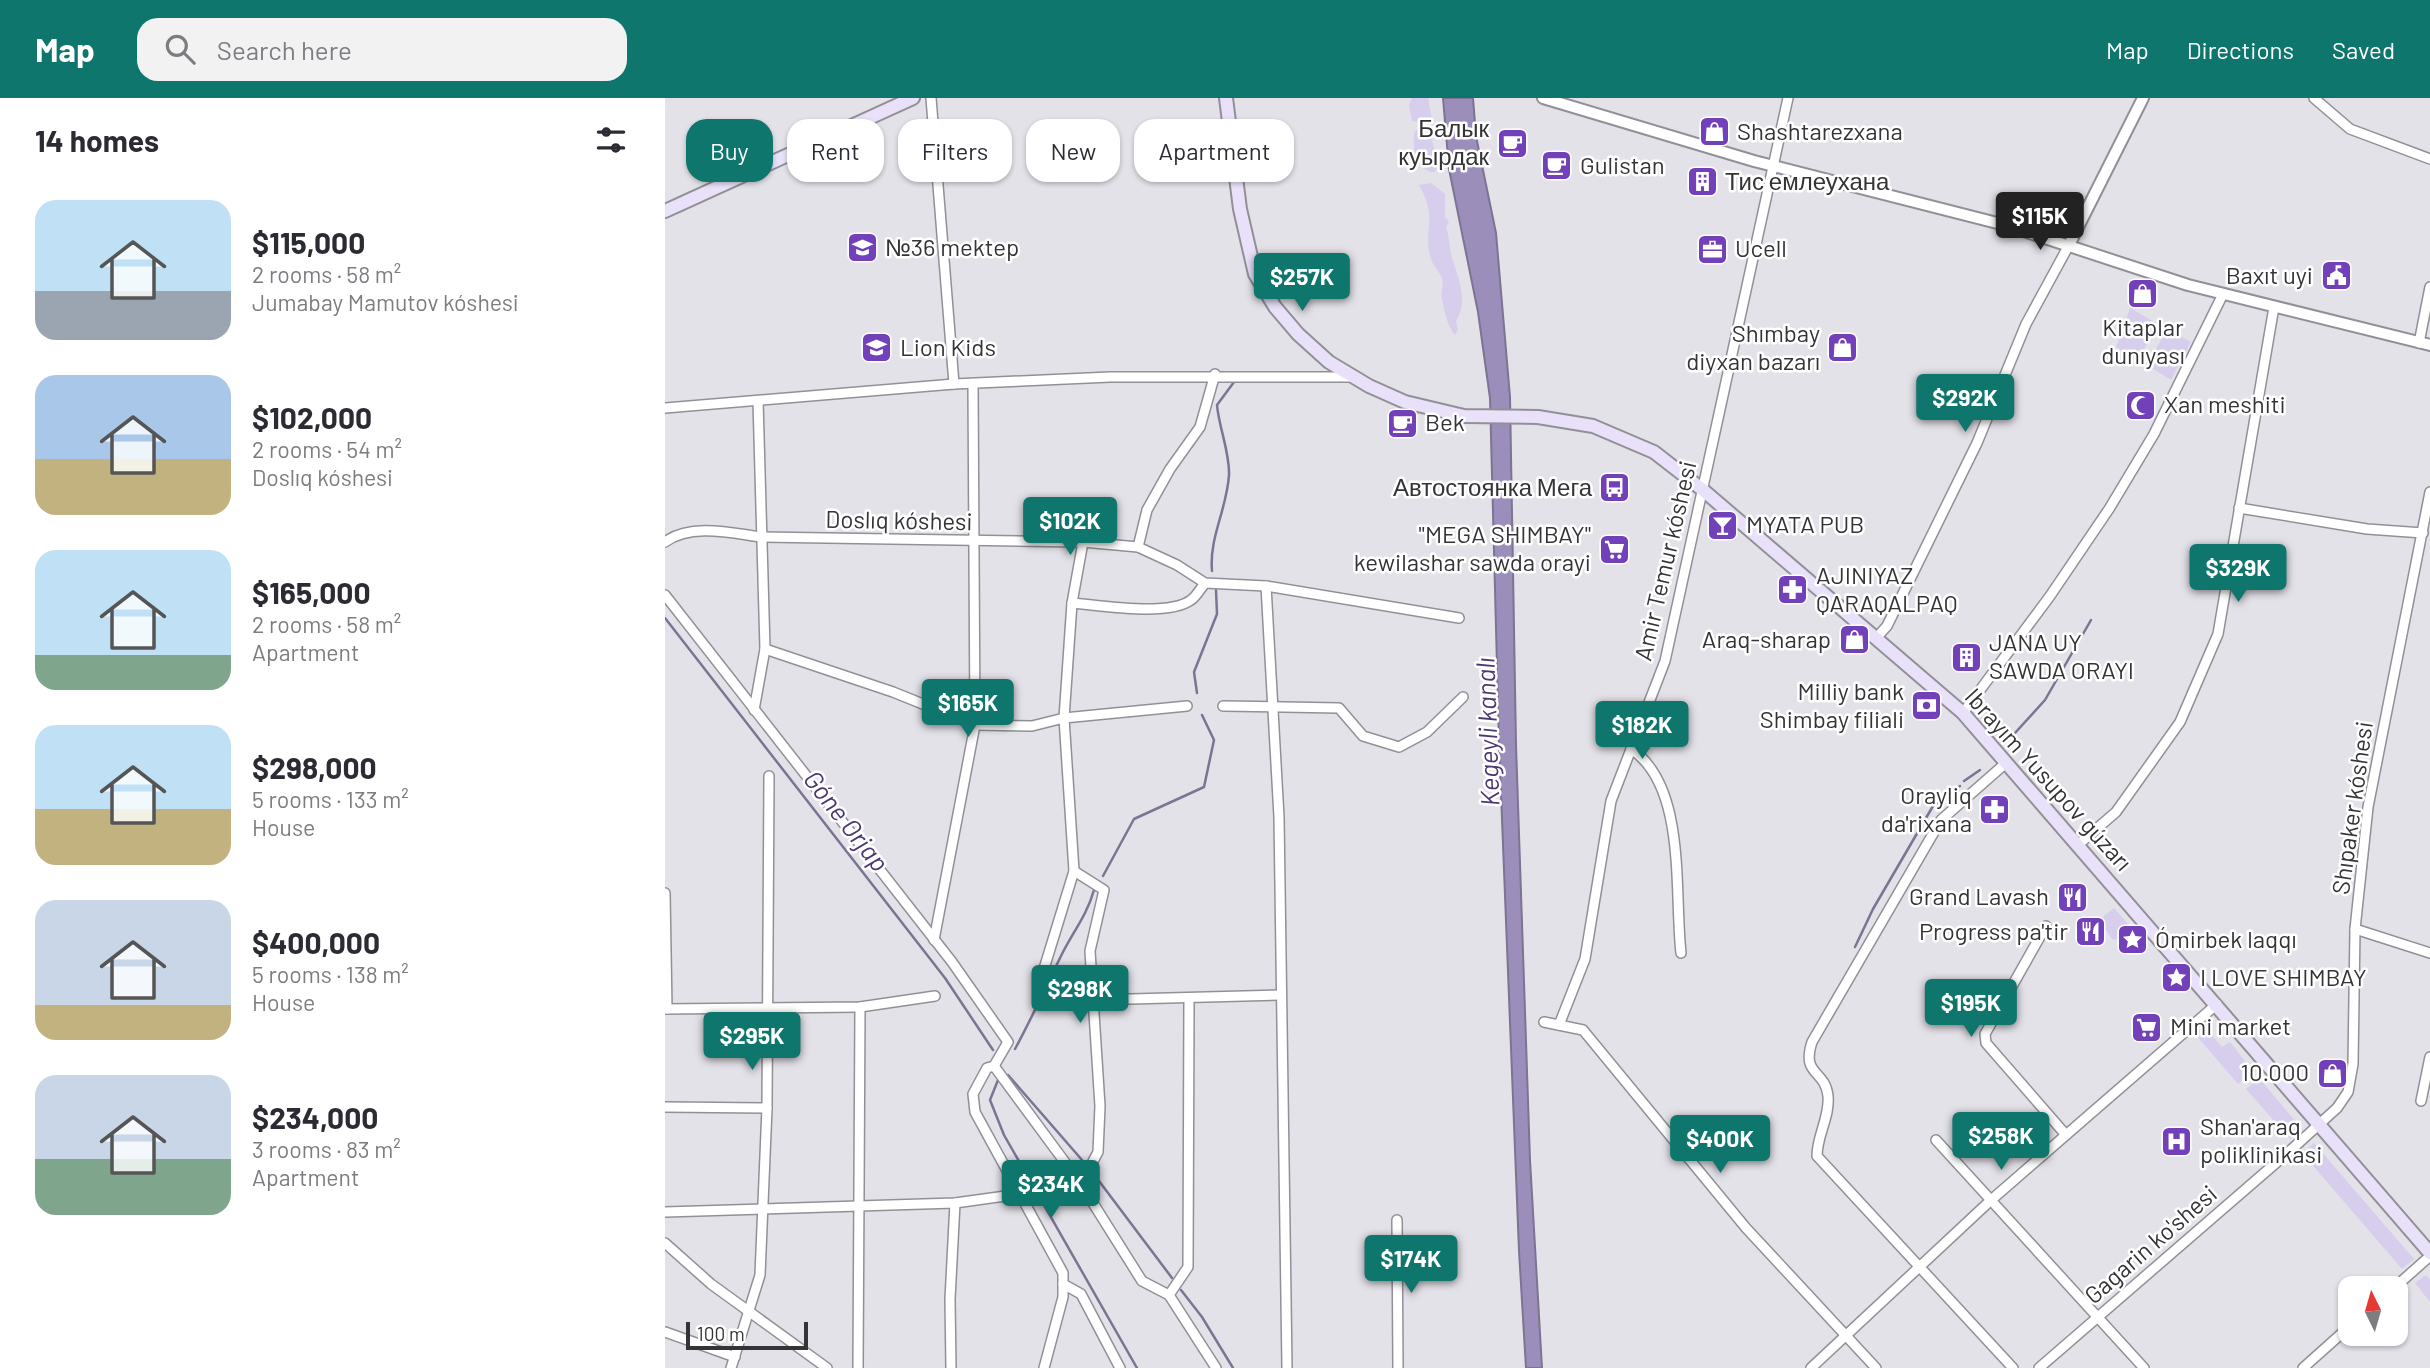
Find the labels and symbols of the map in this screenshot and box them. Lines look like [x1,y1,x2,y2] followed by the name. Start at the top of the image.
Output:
[1398,113,1489,170] place label: Балык куырдак
[1697,115,1731,149] shop icon: Shashtarezxana
[1737,116,1903,145] place label: Shashtarezxana
[1495,126,1529,160] cafe icon: Балык куырдак
[1540,149,1574,183] cafe icon: Gulistan
[1580,150,1665,179] place label: Gulistan
[1685,165,1719,199] building icon: Тис емлеухана
[1725,166,1890,195] place label: Тис емлеухана
[1991,192,2089,252] pin: $115K
[845,231,879,265] school or university icon: №36 mektep
[885,232,1019,261] place label: №36 mektep
[1695,232,1729,266] office icon: Ucell
[1735,233,1787,262] place label: Ucell
[1253,254,1351,313] pin: $257K
[2319,259,2353,293] public building icon: Baxıt uyi
[2226,260,2313,289] place label: Baxıt uyi
[2126,277,2160,311] shop icon: Kitaplar dunıyası
[2101,312,2185,369] place label: Kitaplar dunıyası
[1686,318,1820,375] place label: Shımbay diyxan bazarı
[860,331,894,365] school or university icon: Lion Kids
[1826,331,1860,365] shop icon: Shımbay diyxan bazarı
[900,332,996,361] place label: Lion Kids
[1916,374,2014,434] pin: $292K
[2124,388,2158,422] mosque icon: Xan meshiti
[2164,389,2286,418] place label: Xan meshiti
[1385,406,1419,440] cafe icon: Bek
[1425,407,1465,436] place label: Bek
[1627,458,1702,663] street label: Amir Temur kóshesi
[1598,471,1632,505] bus stop icon: Автостоянка Мега
[1393,472,1593,501] place label: Автостоянка Мега
[1021,498,1119,557] pin: $102K
[825,504,973,535] street label: Doslıq kóshesi
[1706,508,1740,542] bar icon: MYATA PUB
[1746,509,1864,538] place label: MYATA PUB
[1354,519,1591,576] place label: "MEGA SHIMBAY" kewilashar sawda orayi
[1597,532,1631,566] supermarket icon: "MEGA SHIMBAY" kewilashar sawda orayi
[2189,545,2287,604] pin: $329K
[1816,560,1958,617] place label: AJINIYAZ QARAQALPAQ
[1776,573,1810,607] pharmacy icon: AJINIYAZ QARAQALPAQ
[1837,623,1871,657] shop icon: Araq-sharap
[1702,624,1831,653] place label: Araq-sharap
[1989,627,2134,684] place label: JANA UY SAWDA ORAYI
[1949,640,1983,674] building icon: JANA UY SAWDA ORAYI
[1468,657,1505,807] water label: Kegeyli kanalı
[1760,676,1904,733] place label: Milliy bank Shimbay filiali
[919,680,1017,739] pin: $165K
[1960,682,2139,876] street label: Ibrayım Yusupov gúzarı
[1910,689,1944,723] bank icon: Milliy bank Shimbay filiali
[1593,702,1691,761] pin: $182K
[2325,719,2378,896] street label: Shıpaker kóshesi
[798,763,896,877] water label: Góne Orjap
[1881,780,1972,837] place label: Orayliq da'rixana
[1978,793,2012,827] pharmacy icon: Orayliq da'rixana
[2055,880,2089,914] restaurant icon: Grand Lavash
[1909,881,2049,910] place label: Grand Lavash
[2074,915,2108,949] restaurant icon: Progress pa'tir
[1919,916,2068,945] place label: Progress pa'tir
[2115,923,2149,957] place icon: Ómirbek laqqı
[2155,924,2297,953] place label: Ómirbek laqqı
[2160,961,2194,995] place icon: I LOVE SHIMBAY
[2200,962,2367,991] place label: I LOVE SHIMBAY
[1031,965,1129,1025] pin: $298K
[1922,979,2020,1039] pin: $195K
[2130,1010,2164,1044] supermarket icon: Mini market
[2170,1011,2291,1040] place label: Mini market
[703,1012,801,1072] pin: $295K
[2315,1056,2349,1090] shop icon: 10.000
[2241,1057,2309,1086] place label: 10.000
[2200,1111,2322,1168] place label: Shan'araq poliklinikasi
[1952,1112,2050,1172] pin: $258K
[1671,1116,1769,1175] pin: $400K
[2160,1124,2194,1158] hospital icon: Shan'araq poliklinikasi
[1002,1160,1100,1220] pin: $234K
[2078,1178,2222,1309] street label: Gagarin ko'shesi
[1362,1236,1460,1295] pin: $174K
[2338,1276,2408,1346] north arrow
[686,1319,809,1351] scale bar

